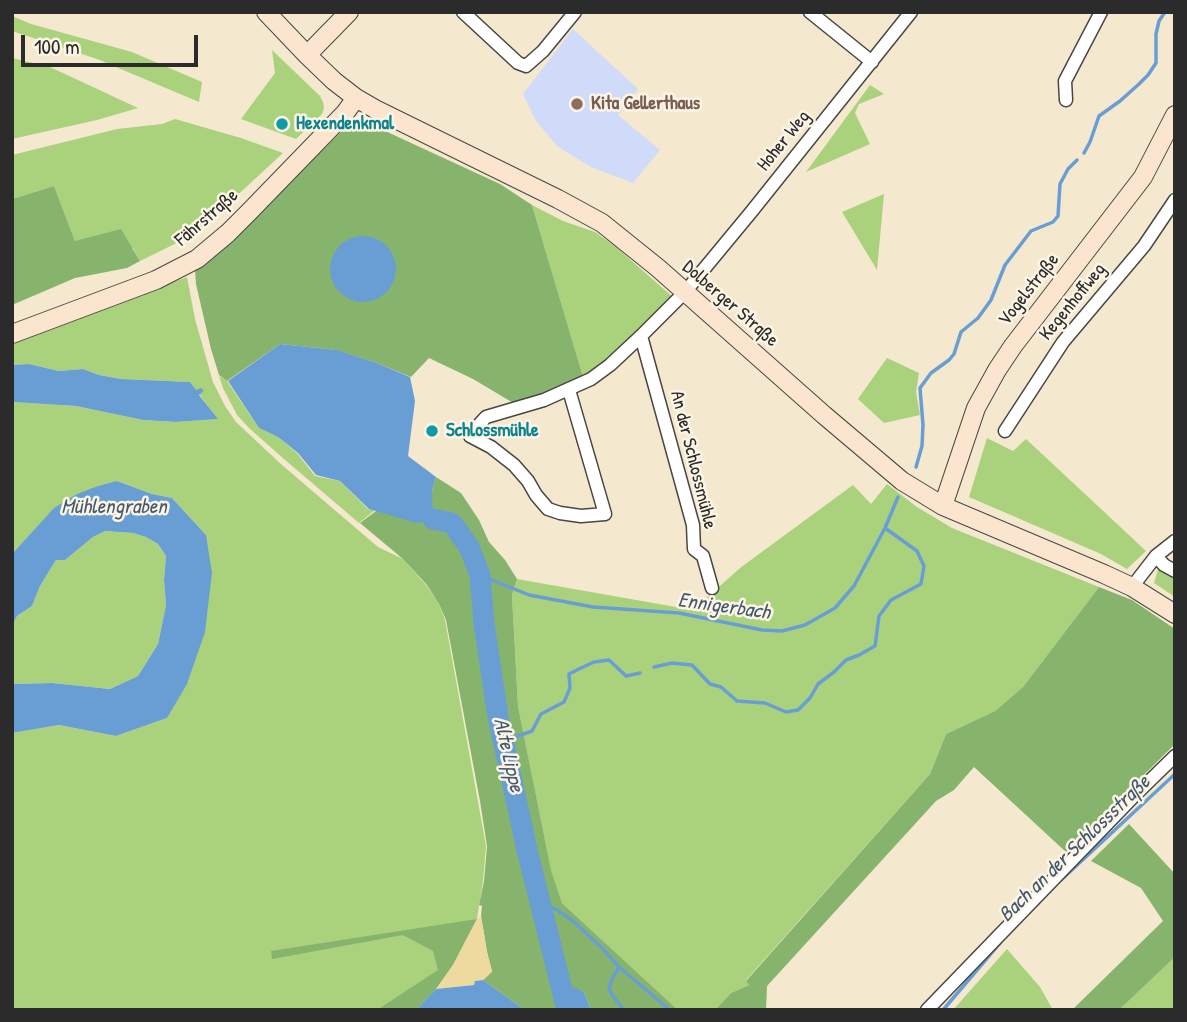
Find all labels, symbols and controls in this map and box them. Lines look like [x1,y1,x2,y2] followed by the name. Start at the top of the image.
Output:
[24,21,201,65] scale bar
[34,32,80,61] text: 100 m
[591,93,700,115] place label: Kita Gellerthaus
[569,96,585,112] marker: Kita Gellerthaus
[753,106,815,176] street label: Hoher Weg
[296,113,394,135] place label: Hexendenkmal
[274,116,290,132] marker: Hexendenkmal
[171,184,243,252] street label: Fährstraße
[994,249,1064,331] street label: Vogelstraße
[677,256,783,352] street label: Dolberger Straße
[1035,259,1111,345] street label: Kegenhoffweg
[665,389,721,531] street label: An der Schlossmühle
[446,420,539,442] place label: Schlossmühle
[424,423,440,439] marker: Schlossmühle
[61,494,167,520] water label: Mühlengraben
[676,588,772,626] water label: Ennigerbach
[487,716,529,794] water label: Alte Lippe
[994,770,1156,928] water label: Bach an der Schlossstraße

